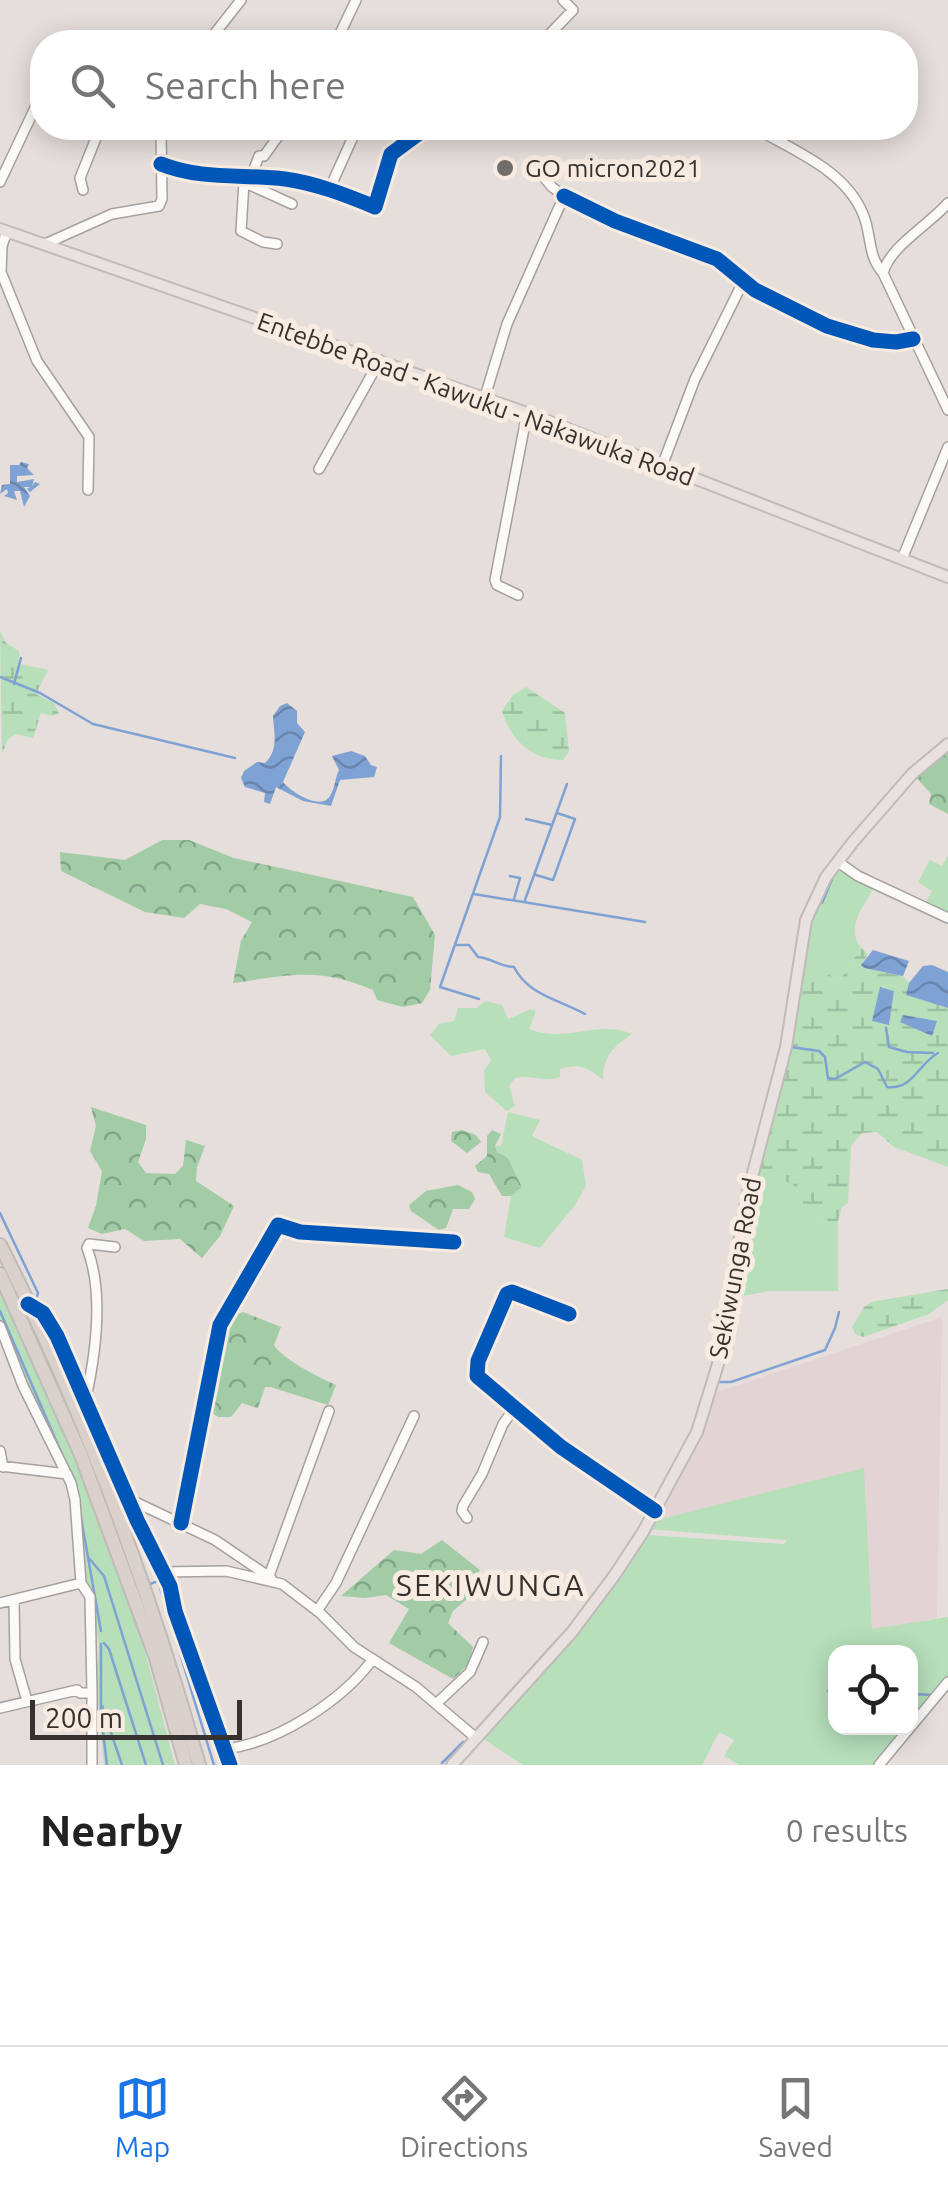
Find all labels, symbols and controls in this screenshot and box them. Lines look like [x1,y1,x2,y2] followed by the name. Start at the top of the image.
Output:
[30,30,918,140] search box
[65,58,120,113] icon: search
[145,64,346,106] text: Search here
[525,154,701,182] place label: GO micron2021
[494,157,516,179] marker: GO micron2021
[254,307,698,491] street label: Entebbe Road - Kawuku - Nakawuka Road
[704,1175,766,1361] street label: Sekiwunga Road
[396,1568,586,1602] district label: SEKIWUNGA
[828,1645,918,1735] map controls
[828,1645,918,1735] button: locate
[30,1695,242,1740] scale bar
[45,1702,123,1733] text: 200 m
[40,1807,183,1854] text: Nearby
[786,1812,908,1848] text: 0 results
[115,2071,170,2162] tab: Map
[400,2071,528,2162] tab: Directions
[758,2071,833,2162] tab: Saved

